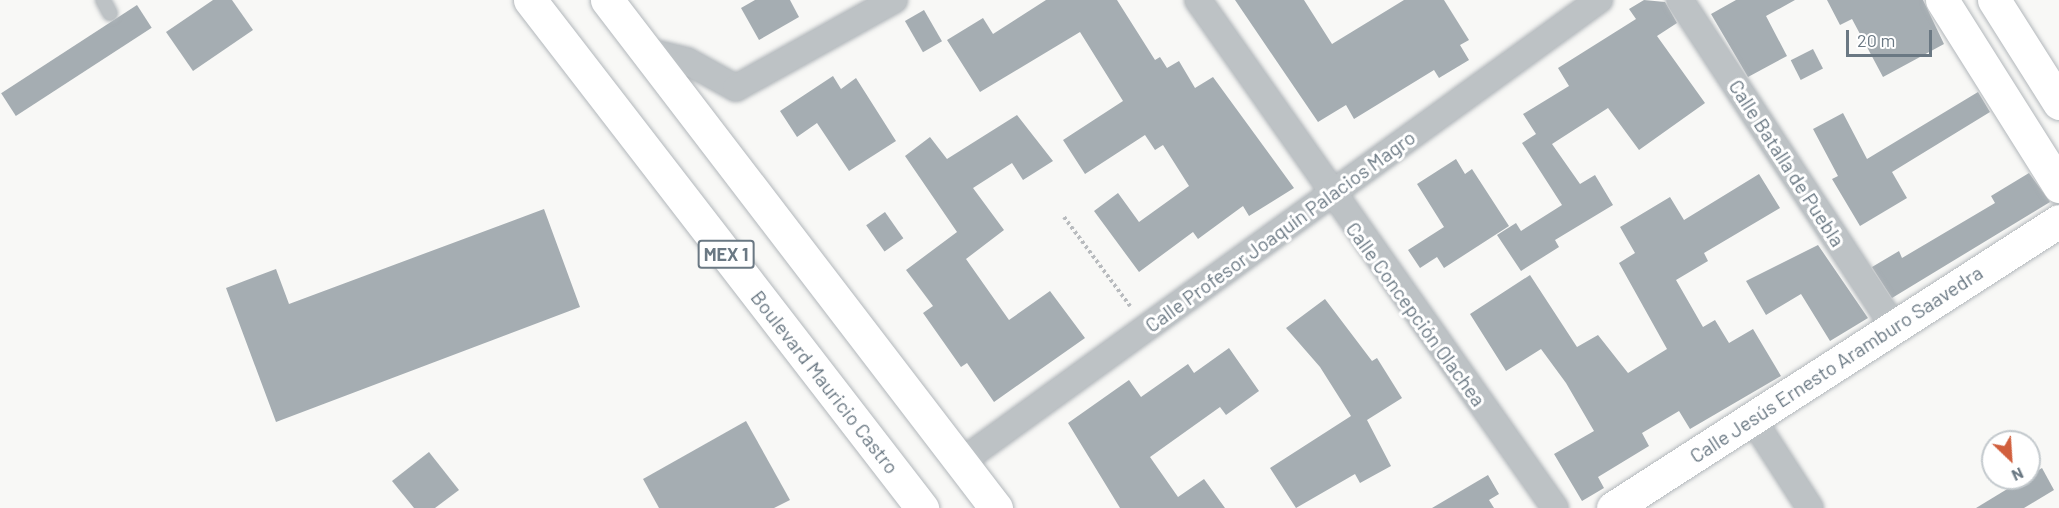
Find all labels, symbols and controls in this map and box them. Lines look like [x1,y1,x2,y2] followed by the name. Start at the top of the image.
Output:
[1849,18,1934,56] scale bar
[1857,29,1895,51] text: 20 m
[1724,75,1850,251] street label: Calle Batalla de Puebla
[1140,125,1420,337] street label: Calle Profesor Joaquín Palacios Magro
[1341,217,1491,411] street label: Calle Concepción Olachea
[698,239,754,269] road number: MEX 1
[1685,260,1987,468] street label: Calle Jesús Ernesto Aramburo Saavedra
[746,286,904,478] street label: Boulevard Mauricio Castro
[1981,430,2041,490] north arrow
[2009,464,2027,486] text: N

